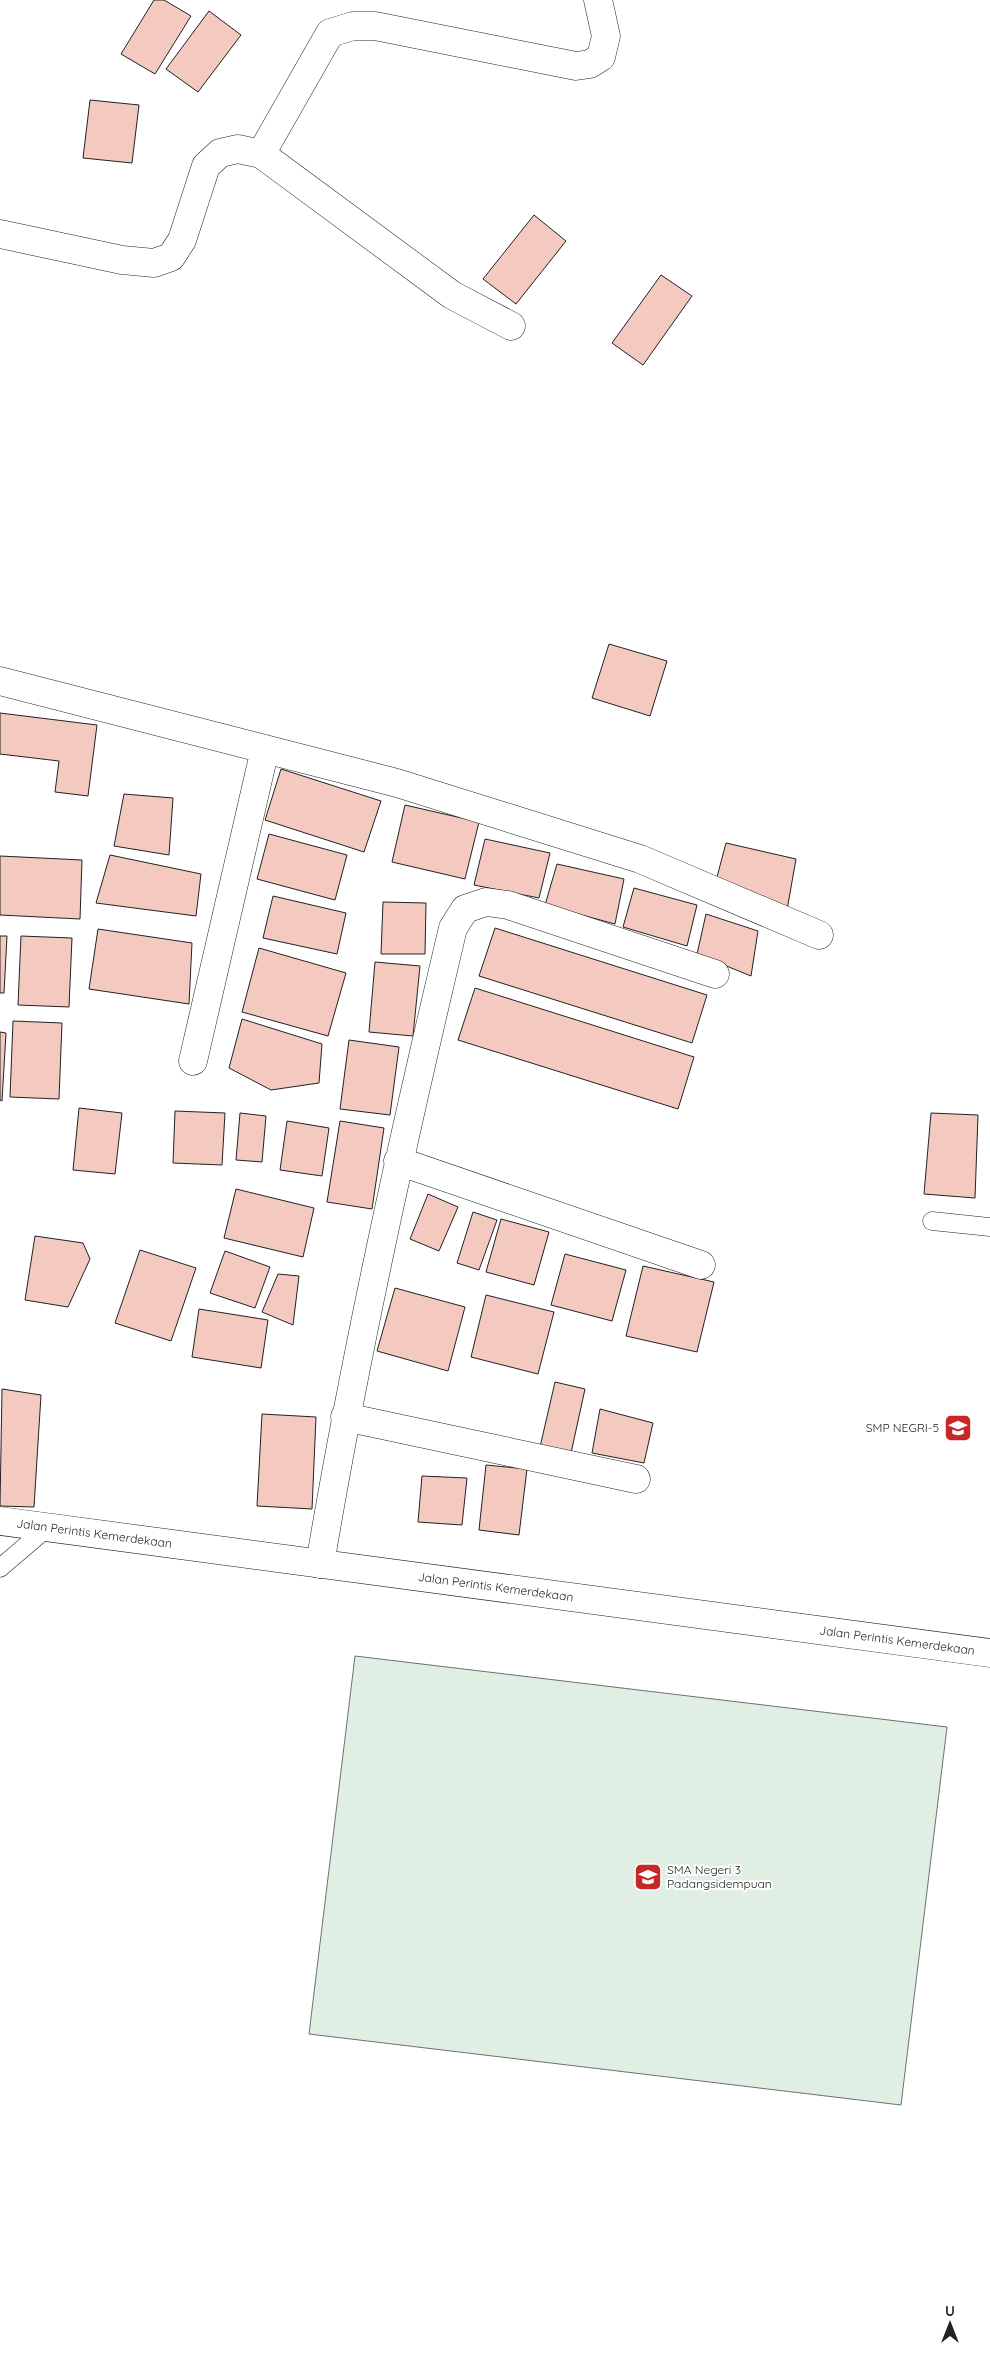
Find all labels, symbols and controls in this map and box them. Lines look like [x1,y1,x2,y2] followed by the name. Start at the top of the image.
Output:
[943,1413,973,1443] school or university icon: SMP NEGRI-5
[866,1420,939,1435] place label: SMP NEGRI-5
[16,1515,173,1551] street label: Jalan Perintis Kemerdekaan
[417,1569,574,1604] street label: Jalan Perintis Kemerdekaan
[818,1622,976,1658] street label: Jalan Perintis Kemerdekaan
[633,1862,663,1892] school or university icon: SMA Negeri 3 Padangsidempuan
[667,1862,772,1891] place label: SMA Negeri 3 Padangsidempuan
[925,2299,975,2349] north arrow
[945,2302,955,2320] text: U

